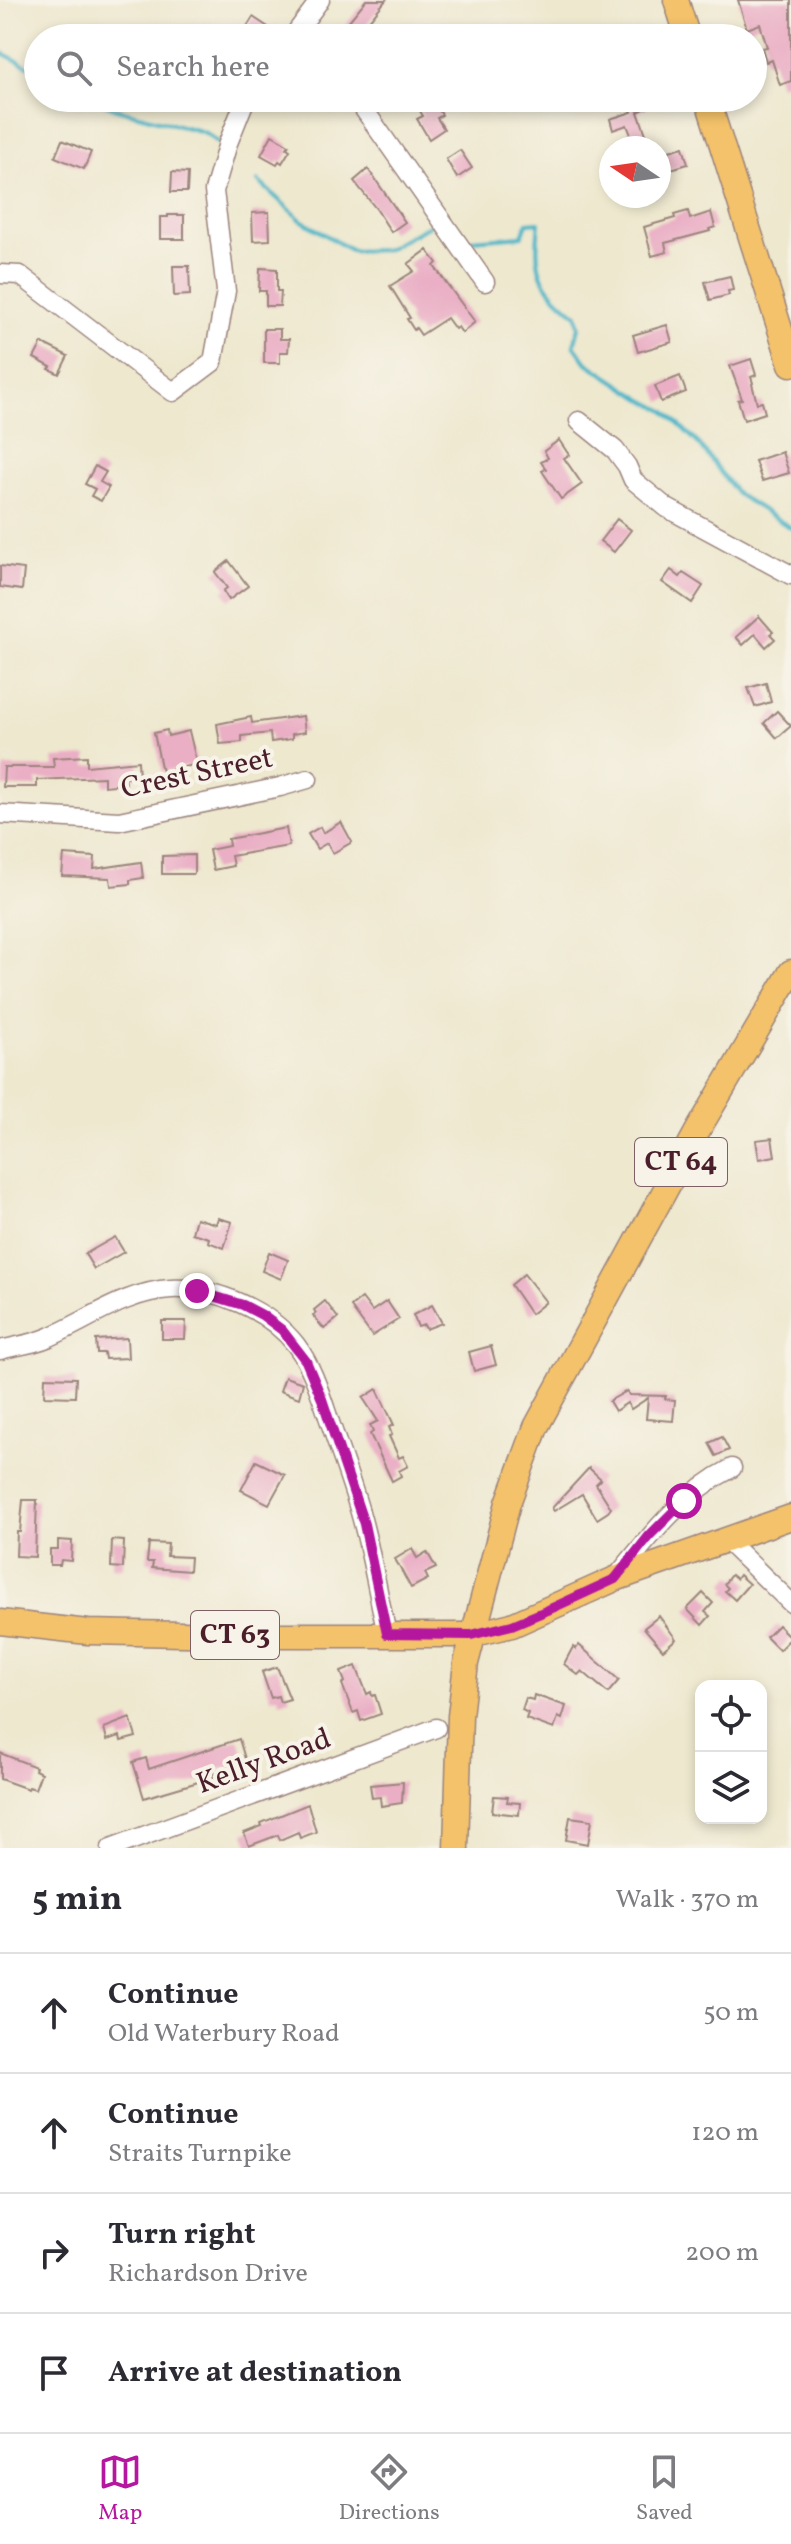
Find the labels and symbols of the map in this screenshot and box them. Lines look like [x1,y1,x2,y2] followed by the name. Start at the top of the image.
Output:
[599,136,671,208] north arrow
[117,737,277,811] street label: Crest Street
[635,1138,727,1186] road number: CT 64
[179,1273,215,1309] route end
[666,1483,702,1519] route start
[191,1611,279,1659] road number: CT 63
[191,1718,337,1806] street label: Kelly Road

